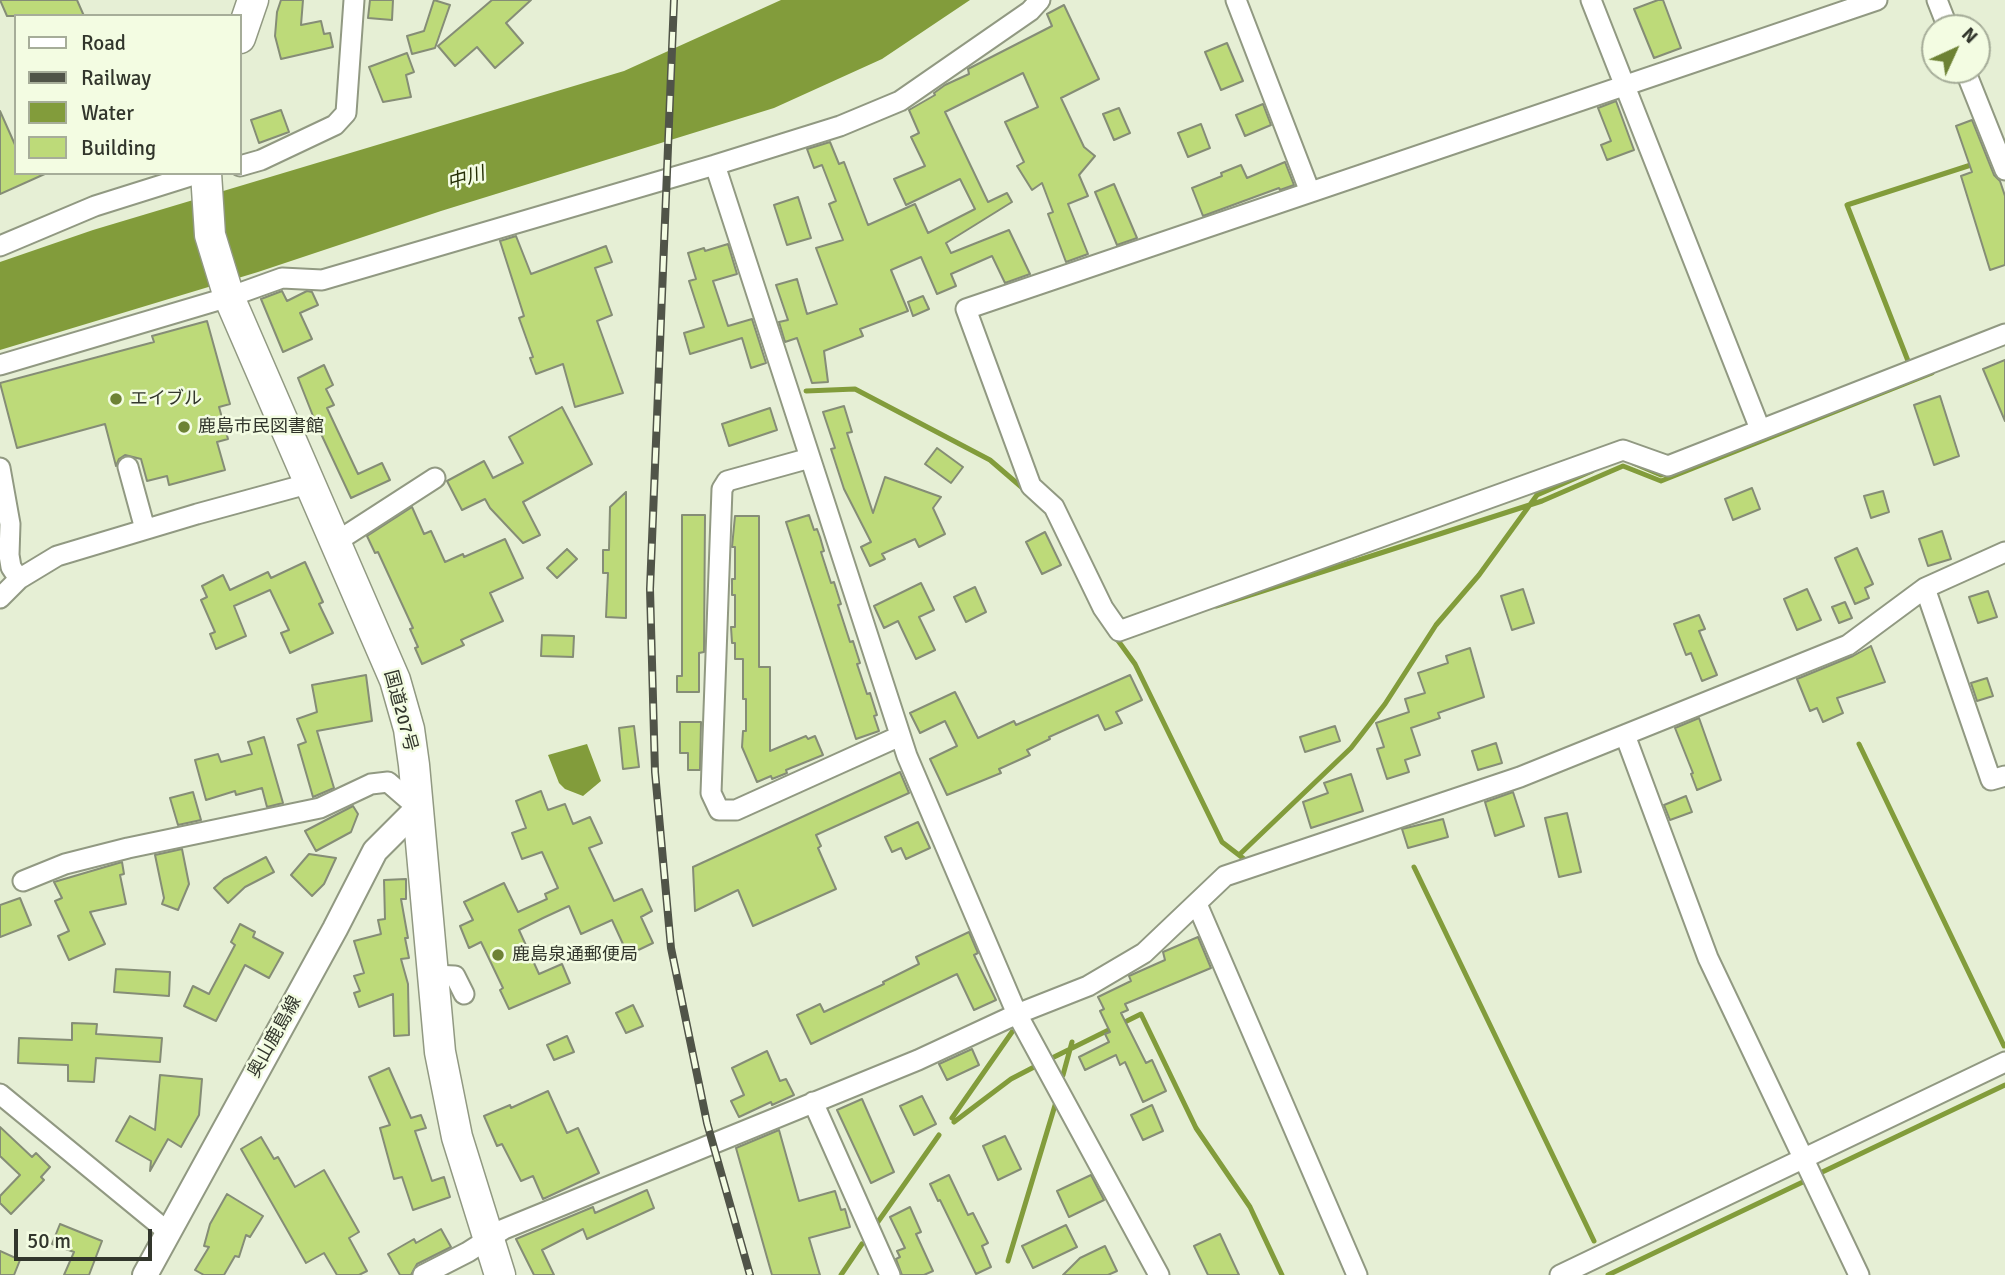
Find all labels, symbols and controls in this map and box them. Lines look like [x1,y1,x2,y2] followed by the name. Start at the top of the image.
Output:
[14,14,242,175] legend
[1921,14,1991,84] north arrow
[1956,22,1983,49] text: N
[81,30,126,56] text: Road
[81,65,151,91] text: Railway
[81,100,134,126] text: Water
[81,135,156,161] text: Building
[445,163,487,195] water label: 中川
[130,388,202,410] place label: エイブル
[108,391,124,407] marker: エイブル
[198,416,324,438] place label: 鹿島市民図書館
[176,419,192,435] marker: 鹿島市民図書館
[379,668,421,754] street label: 国道207号
[512,944,638,966] place label: 鹿島泉通郵便局
[490,947,506,963] marker: 鹿島泉通郵便局
[244,992,306,1082] street label: 奥山鹿島線
[18,1216,156,1260] scale bar
[27,1228,71,1254] text: 50 m

